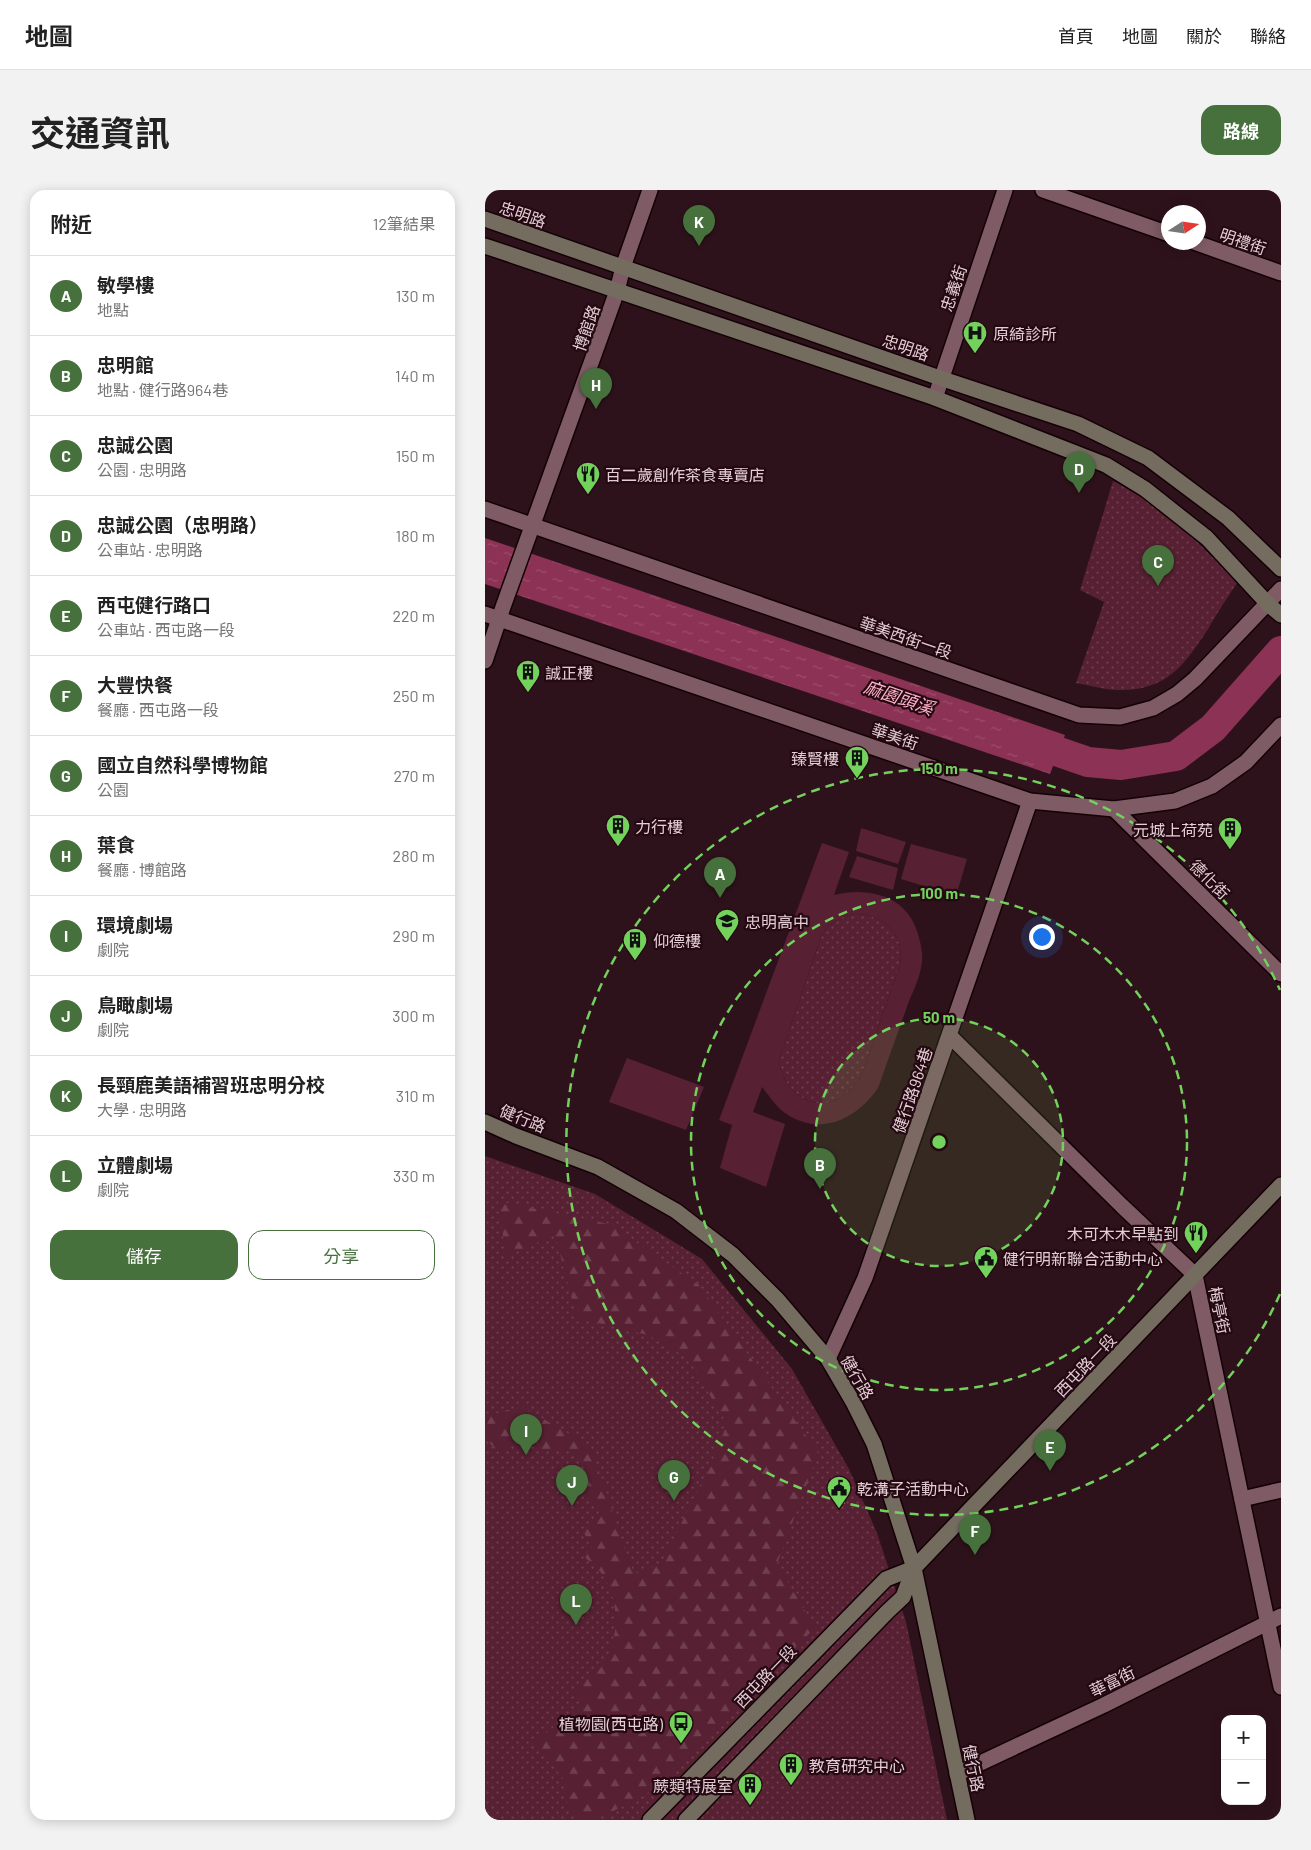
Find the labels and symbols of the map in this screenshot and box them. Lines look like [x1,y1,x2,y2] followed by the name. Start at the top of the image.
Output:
[497,197,549,231] street label: 忠明路
[683,205,715,246] pin: K
[1161,205,1206,250] north arrow
[1217,224,1269,258] street label: 明禮街
[936,262,970,314] street label: 忠義街
[569,302,603,354] street label: 博館路
[962,320,988,354] hospital icon: 原綺診所
[993,324,1057,343] place label: 原綺診所
[880,330,932,364] street label: 忠明路
[580,368,612,409] pin: H
[1063,452,1095,493] pin: D
[575,461,601,495] restaurant icon: 百二歲創作茶食專賣店
[605,465,765,484] place label: 百二歲創作茶食專賣店
[1142,545,1174,586] pin: C
[858,612,954,662] street label: 華美西街一段
[515,659,541,693] building icon: 誠正樓
[545,663,593,682] place label: 誠正樓
[861,675,939,720] water label: 麻園頭溪
[869,719,921,753] street label: 華美街
[844,745,870,779] building icon: 臻賢樓
[791,749,839,768] place label: 臻賢樓
[920,759,958,777] text: 150 m
[605,813,631,847] building icon: 力行樓
[1217,816,1243,850] building icon: 元城上荷苑
[635,817,683,836] place label: 力行樓
[1133,820,1213,839] place label: 元城上荷苑
[1186,855,1234,903] street label: 德化街
[704,857,736,898] pin: A
[920,884,958,902] text: 100 m
[714,908,740,942] school or university icon: 忠明高中
[745,912,809,931] place label: 忠明高中
[1029,924,1055,950] your location
[622,927,648,961] building icon: 仰德樓
[653,931,701,950] place label: 仰德樓
[923,1008,955,1026] text: 50 m
[888,1045,936,1135] street label: 健行路964巷
[497,1100,549,1136] street label: 健行路
[930,1133,948,1151] centre of rings
[804,1148,836,1189] pin: B
[1183,1220,1209,1254] restaurant icon: 木可木木早點到
[1067,1224,1179,1243] place label: 木可木木早點到
[973,1245,999,1279] public building icon: 健行明新聯合活動中心
[1003,1249,1163,1268] place label: 健行明新聯合活動中心
[1206,1285,1234,1335] street label: 梅亭街
[1050,1330,1120,1400] street label: 西屯路一段
[838,1351,878,1403] street label: 健行路
[510,1414,542,1455] pin: I
[1034,1430,1066,1471] pin: E
[658,1460,690,1501] pin: G
[556,1465,588,1506] pin: J
[826,1475,852,1509] public building icon: 乾溝子活動中心
[857,1479,969,1498] place label: 乾溝子活動中心
[959,1514,991,1555] pin: F
[560,1584,592,1625] pin: L
[730,1641,800,1711] street label: 西屯路一段
[1086,1662,1138,1700] street label: 華富街
[668,1710,694,1744] bus stop icon: 植物園(西屯路)
[559,1714,664,1733] place label: 植物園(西屯路)
[960,1743,988,1793] street label: 健行路
[778,1752,804,1786] building icon: 教育研究中心
[809,1756,905,1775] place label: 教育研究中心
[737,1772,763,1806] building icon: 蕨類特展室
[653,1776,733,1795] place label: 蕨類特展室

